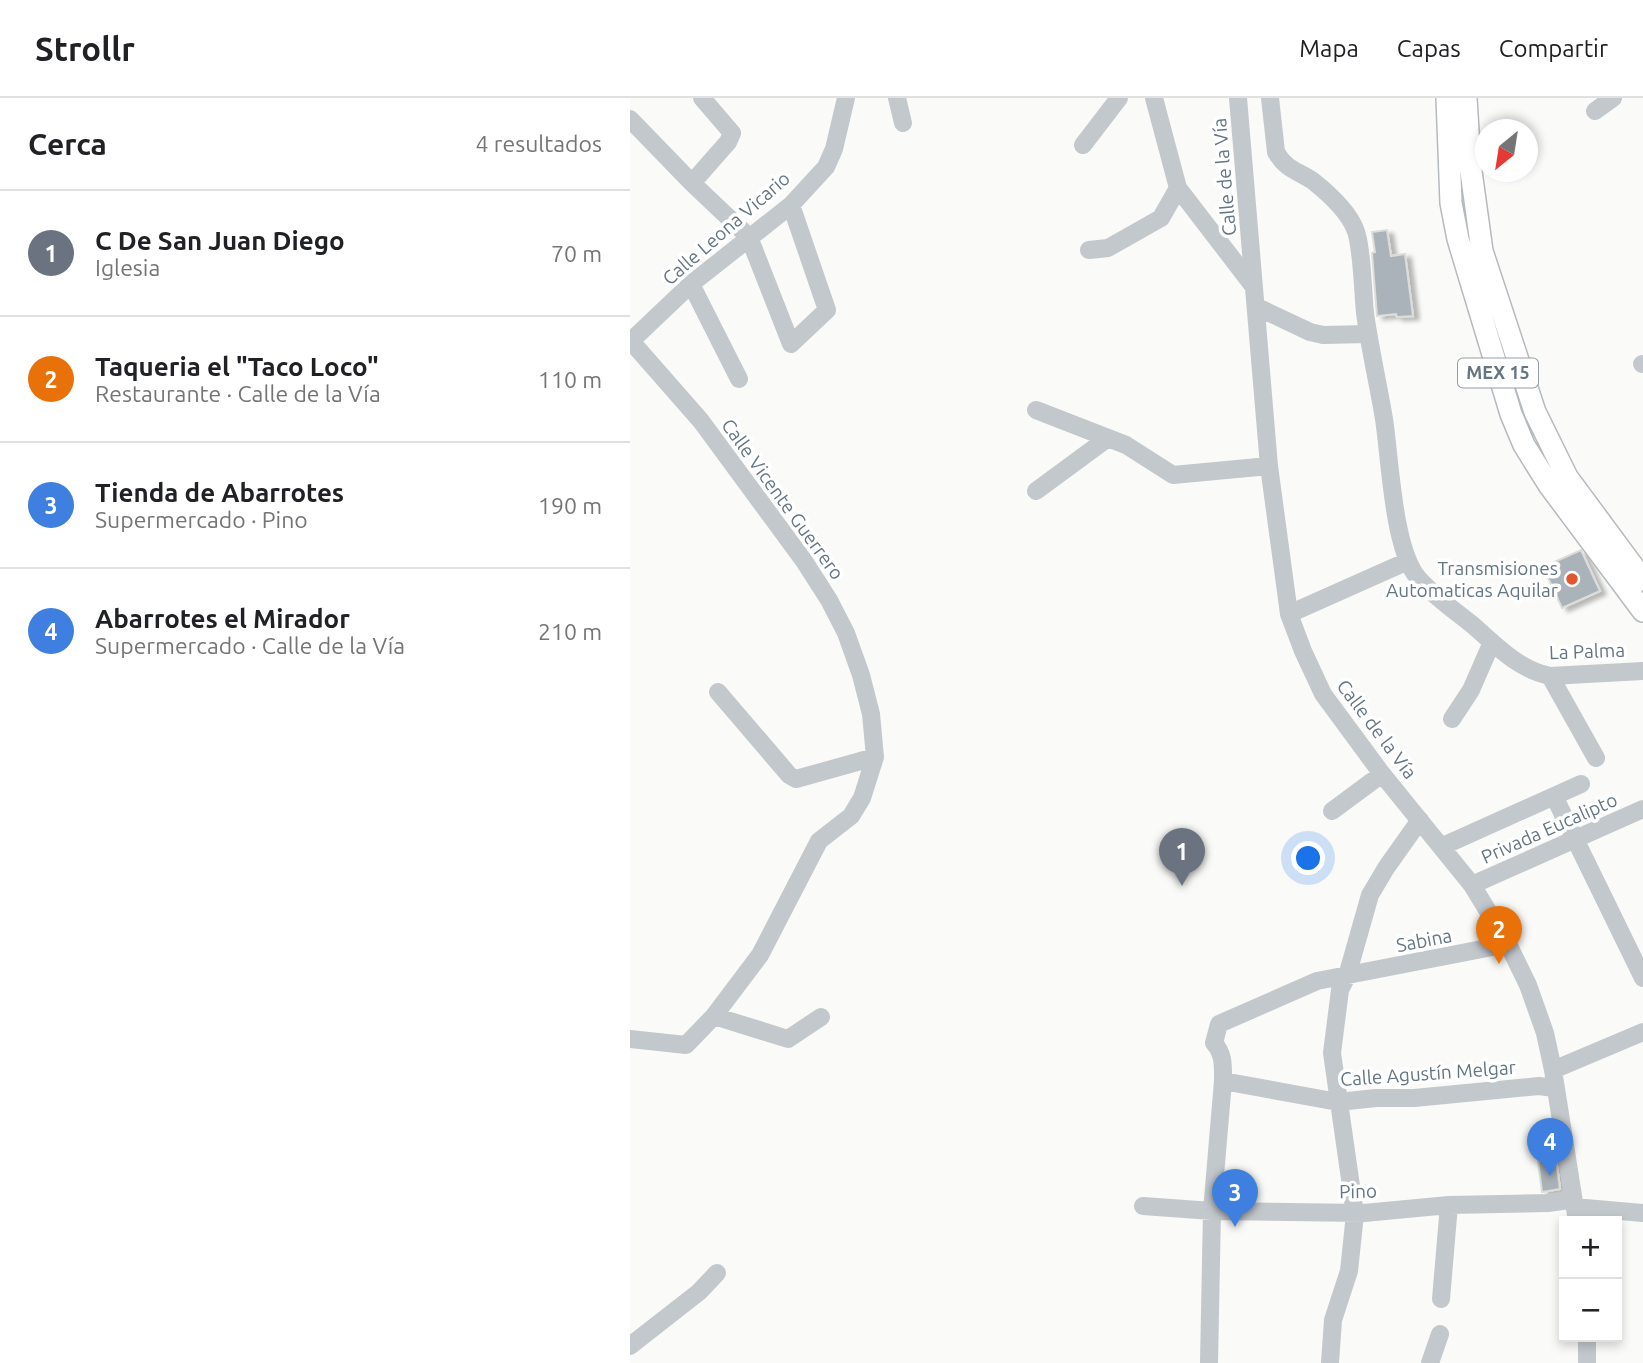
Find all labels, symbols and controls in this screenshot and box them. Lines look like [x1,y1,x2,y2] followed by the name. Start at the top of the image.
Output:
[35,30,135,67] text: Strollr
[1299,35,1359,62] text: Mapa
[1397,35,1461,62] text: Capas
[1499,35,1608,62] text: Compartir
[1208,117,1240,237] street label: Calle de la Vía
[1475,119,1538,182] north arrow
[28,127,107,161] text: Cerca
[476,131,602,156] text: 4 resultados
[658,167,794,289] street label: Calle Leona Vicario
[95,226,345,255] text: C De San Juan Diego
[45,241,57,266] text: 1
[551,241,602,266] text: 70 m
[95,255,160,280] text: Iglesia
[95,352,379,381] text: Taqueria el "Taco Loco"
[1458,358,1538,388] road number: MEX 15
[45,367,57,392] text: 2
[538,367,602,392] text: 110 m
[95,381,381,406] text: Restaurante · Calle de la Vía
[717,414,849,584] street label: Calle Vicente Guerrero
[95,478,344,507] text: Tienda de Abarrotes
[45,493,57,518] text: 3
[538,493,602,518] text: 190 m
[95,507,308,532] text: Supermercado · Pino
[1386,557,1558,601] place label: Transmisiones Automaticas Aquilar
[1564,571,1580,587] marker: Transmisiones Automaticas Aquilar
[95,604,350,633] text: Abarrotes el Mirador
[45,619,57,644] text: 4
[538,619,602,644] text: 210 m
[95,633,405,658] text: Supermercado · Calle de la Vía
[1549,639,1625,663] street label: La Palma
[1333,675,1421,783] street label: Calle de la Vía
[1478,788,1620,868] street label: Privada Eucalipto
[1159,828,1205,886] pin: 1
[1291,841,1325,875] your location
[1476,906,1522,964] pin: 2
[1394,924,1454,956] street label: Sabina
[1340,1056,1516,1090] street label: Calle Agustín Melgar
[1527,1118,1573,1176] pin: 4
[1212,1169,1258,1227] pin: 3
[1339,1180,1377,1202] street label: Pino
[1559,1216,1622,1342] map controls
[1559,1216,1622,1279] button: +
[1559,1279,1622,1342] button: −

